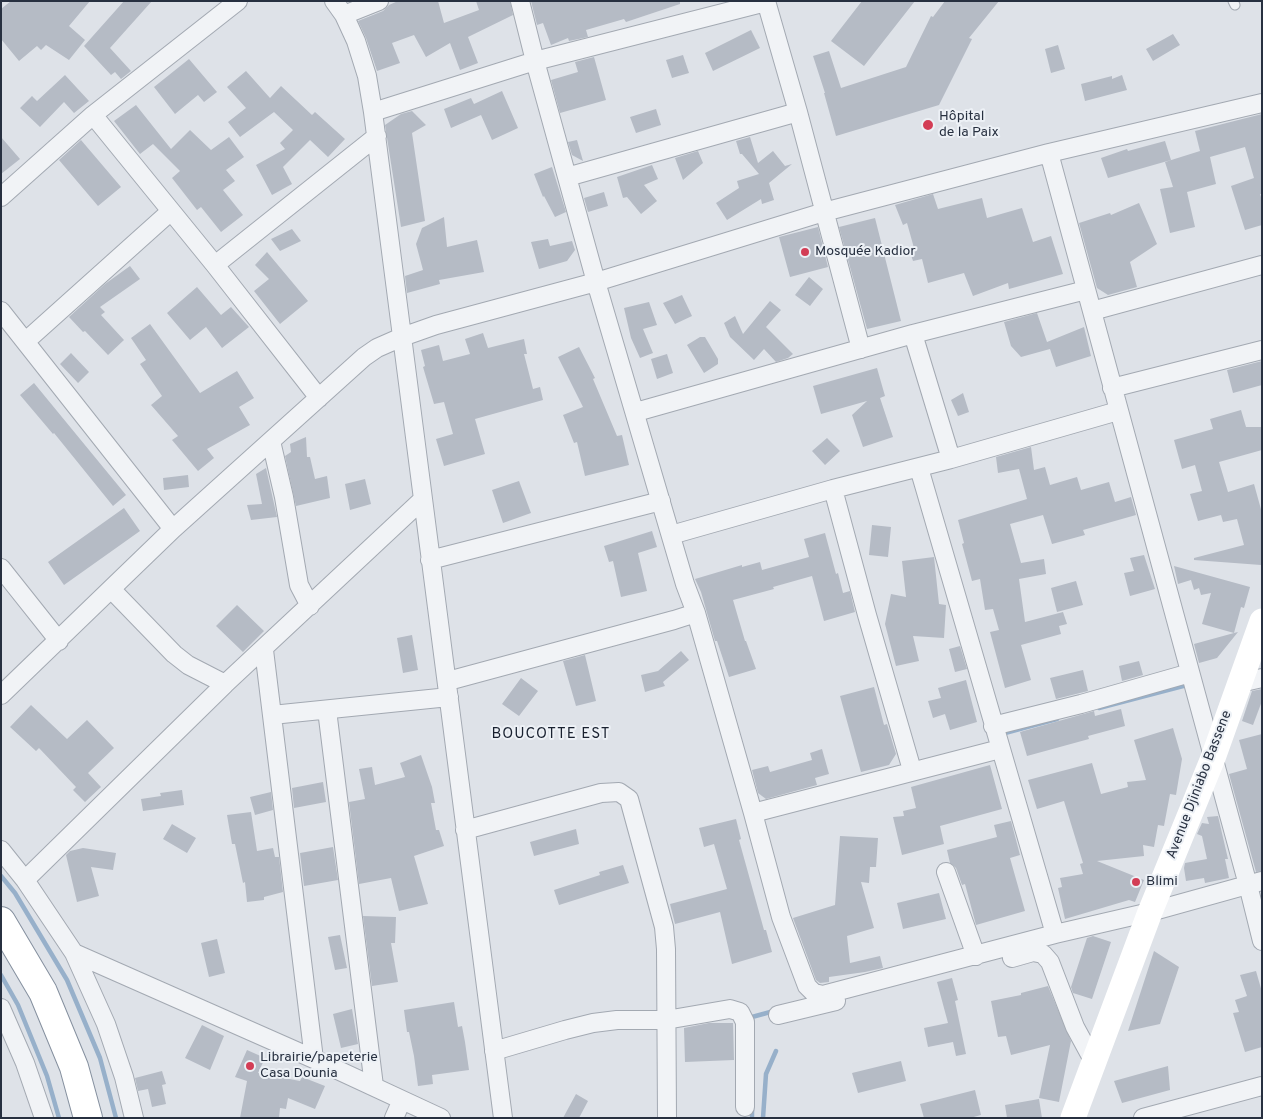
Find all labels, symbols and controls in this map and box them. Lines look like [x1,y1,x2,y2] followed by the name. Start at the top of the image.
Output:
[939,109,999,142] place label: Hôpital de la Paix
[921,118,935,132] marker: Hôpital de la Paix
[815,244,916,260] place label: Mosquée Kadior
[799,246,811,258] marker: Mosquée Kadior
[1164,708,1236,862] street label: Avenue Djiniabo Bassene
[490,726,612,744] district label: BOUCOTTE EST
[1146,874,1178,890] place label: Blimi
[1130,876,1142,888] marker: Blimi
[260,1050,378,1082] place label: Librairie/papeterie Casa Dounia
[244,1060,256,1072] marker: Librairie/papeterie Casa Dounia

